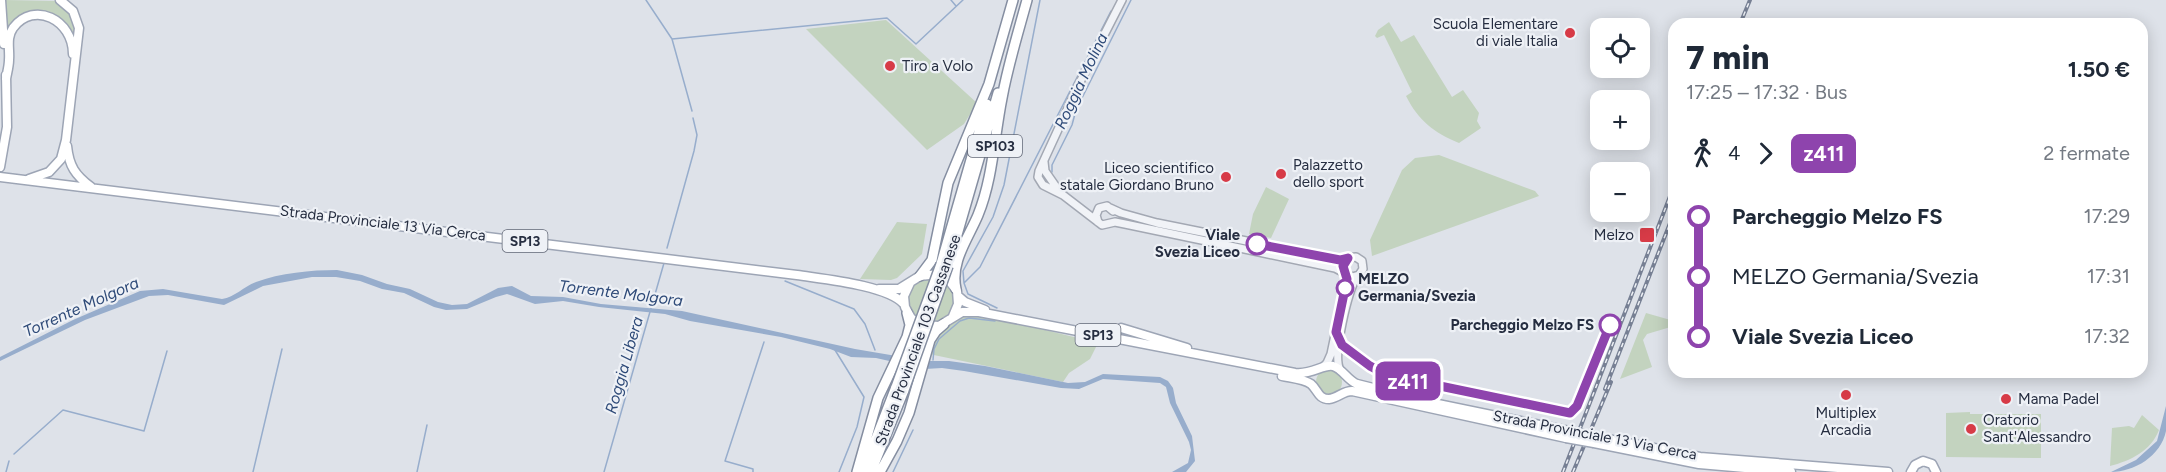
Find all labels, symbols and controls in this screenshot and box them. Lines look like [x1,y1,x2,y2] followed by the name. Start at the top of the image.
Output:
[1433,15,1558,50] place label: Scuola Elementare di viale Italia
[1590,18,1650,222] map controls
[1590,18,1650,78] button: locate
[1563,26,1577,40] marker: Scuola Elementare di viale Italia
[1051,30,1111,132] water label: Roggia Molina
[1686,38,1769,77] text: 7 min
[2068,56,2130,83] text: 1.50 €
[902,57,973,75] place label: Tiro a Volo
[883,59,897,73] marker: Tiro a Volo
[1686,80,1847,104] text: 17:25 – 17:32 · Bus
[1590,90,1650,150] button: +
[968,135,1022,157] road number: SP103
[1686,137,1719,170] icon: walk
[1749,137,1782,170] icon: forward
[1728,141,1740,165] text: 4
[1803,141,1844,166] text: z411
[2043,141,2130,165] text: 2 fermate
[1293,156,1365,191] place label: Palazzetto dello sport
[1060,159,1214,194] place label: Liceo scientifico statale Giordano Bruno
[1590,162,1650,222] button: −
[1274,167,1288,181] marker: Palazzetto dello sport
[1219,170,1233,184] marker: Liceo scientifico statale Giordano Bruno
[279,201,487,245] street label: Strada Provinciale 13 Via Cerca
[1732,203,1943,230] text: Parcheggio Melzo FS
[2083,204,2130,228] text: 17:29
[1155,226,1241,261] place label: Viale Svezia Liceo
[1594,226,1634,244] place label: Melzo
[1638,226,1656,244] marker: Melzo
[502,230,548,252] road number: SP13
[871,232,965,448] street label: Strada Provinciale 103 Cassanese
[1246,233,1268,255] marker: Viale Svezia Liceo
[1732,263,1979,290] text: MELZO Germania/Svezia
[2087,264,2130,288] text: 17:31
[1358,270,1476,305] place label: MELZO Germania/Svezia
[20,273,142,341] water label: Torrente Molgora
[558,276,684,310] water label: Torrente Molgora
[1336,279,1354,297] marker: MELZO Germania/Svezia
[601,314,647,416] water label: Roggia Libera
[1599,314,1621,336] marker: Parcheggio Melzo FS
[1450,316,1594,334] place label: Parcheggio Melzo FS
[1732,323,1913,350] text: Viale Svezia Liceo
[1076,324,1120,346] road number: SP13
[2084,324,2130,348] text: 17:32
[1366,362,1450,400] line badge: z411
[1387,369,1429,394] text: z411
[1839,388,1853,402] marker: Multiplex Arcadia
[2018,390,2099,408] place label: Mama Padel
[1999,392,2013,406] marker: Mama Padel
[1816,404,1876,439] place label: Multiplex Arcadia
[1492,406,1698,464] street label: Strada Provinciale 13 Via Cerca
[1983,411,2091,446] place label: Oratorio Sant'Alessandro
[1964,422,1978,436] marker: Oratorio Sant'Alessandro

